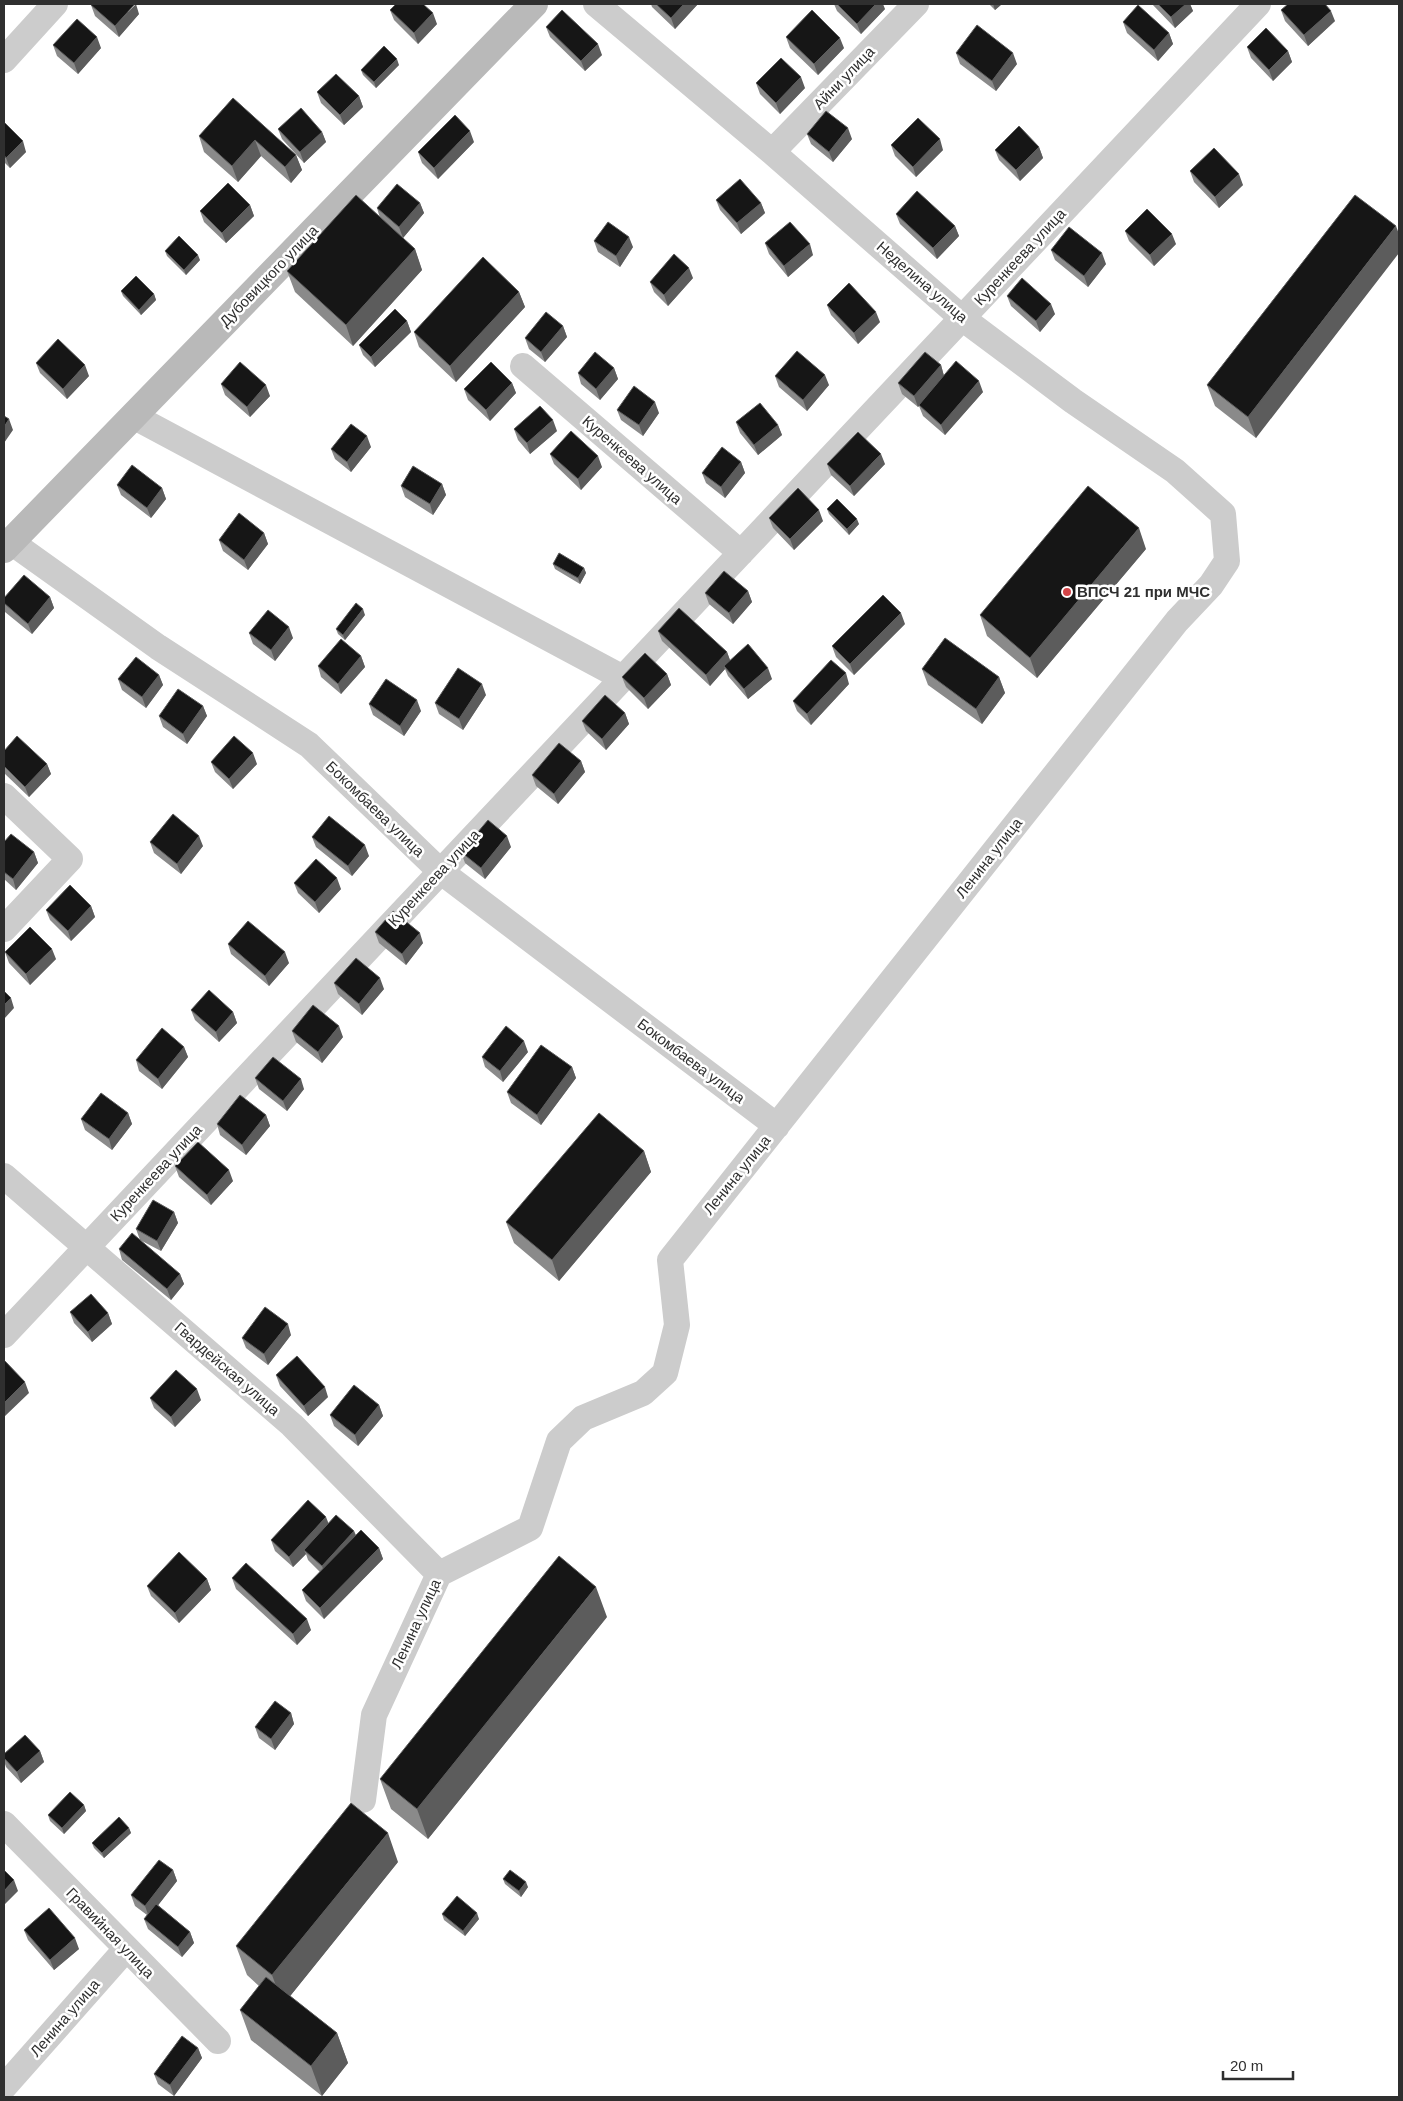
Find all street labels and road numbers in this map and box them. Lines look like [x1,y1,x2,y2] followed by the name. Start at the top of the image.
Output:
[810,42,878,112] street label: Айни улица
[970,204,1069,309] street label: Куренкеева улица
[216,221,322,330] street label: Дубовицкого улица
[874,238,972,326] street label: Неделина улица
[579,412,686,508] street label: Куренкеева улица
[323,757,428,860] street label: Бокомбаева улица
[952,814,1026,901] street label: Ленина улица
[384,825,483,930] street label: Куренкеева улица
[634,1015,749,1107] street label: Бокомбаева улица
[106,1120,205,1225] street label: Куренкеева улица
[700,1131,774,1218] street label: Ленина улица
[172,1319,284,1419] street label: Гвардейская улица
[387,1576,444,1671] street label: Ленина улица
[63,1884,158,1982] street label: Гравийная улица
[26,1975,103,2060] street label: Ленина улица

